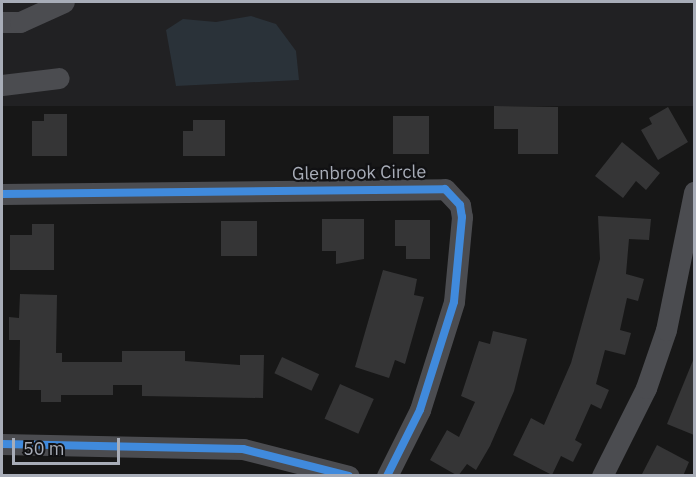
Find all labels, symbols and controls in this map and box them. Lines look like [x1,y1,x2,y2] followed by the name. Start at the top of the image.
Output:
[292,161,426,185] street label: Glenbrook Circle
[15,426,123,464] scale bar
[23,437,65,460] text: 50 m

